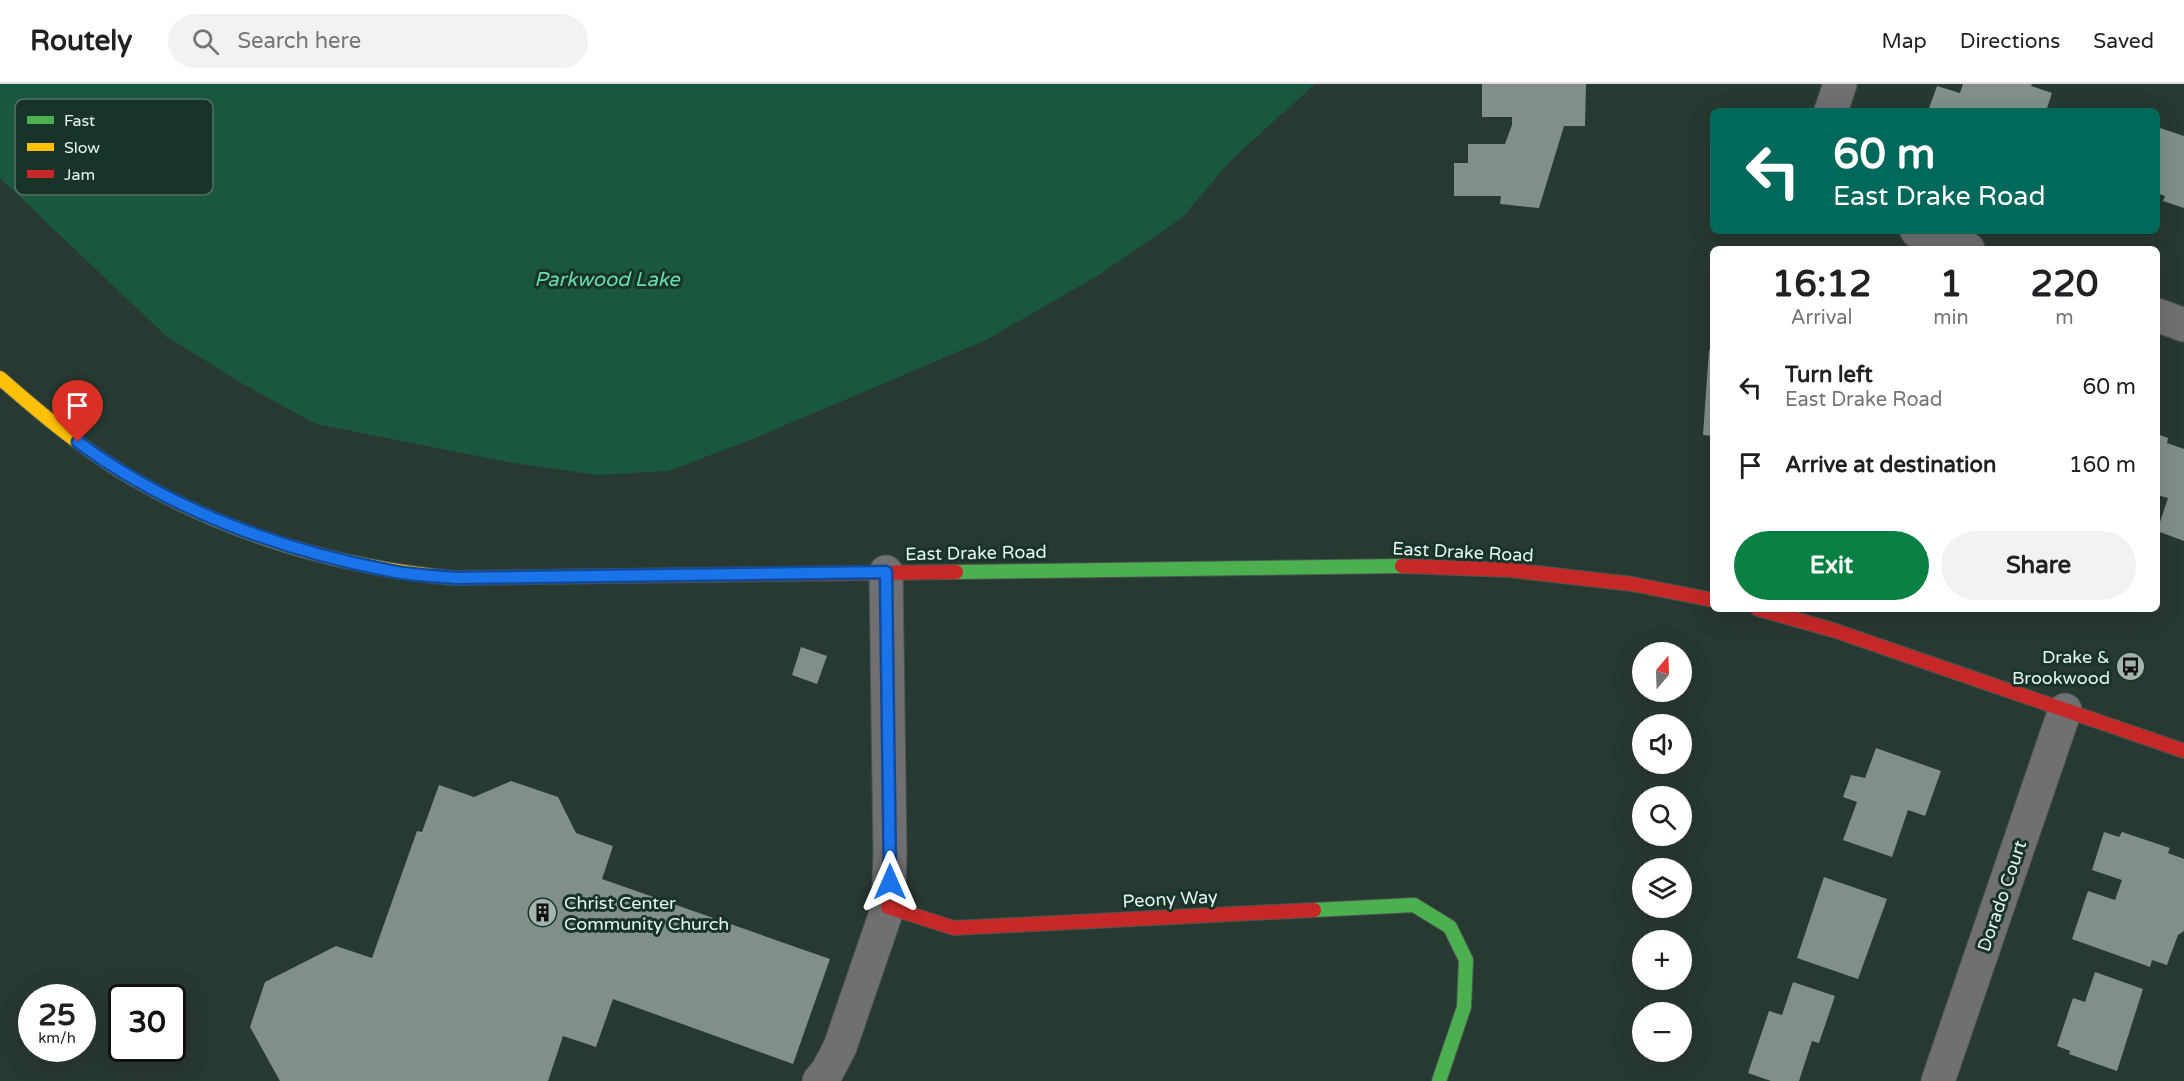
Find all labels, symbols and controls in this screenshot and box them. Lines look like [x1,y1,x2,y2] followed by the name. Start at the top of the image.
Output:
[168,14,588,68] search box
[30,24,132,58] text: Routely
[189,25,222,58] icon: search
[237,28,361,54] text: Search here
[1881,29,1927,54] text: Map
[1960,29,2060,54] text: Directions
[2093,29,2154,54] text: Saved
[15,99,213,195] legend
[64,111,95,131] text: Fast
[1833,129,1935,180] text: 60 m
[1734,132,1812,210] icon: left
[64,138,100,158] text: Slow
[64,165,95,185] text: Jam
[1833,180,2046,213] text: East Drake Road
[1772,263,1872,306] text: 16:12
[1940,263,1962,306] text: 1
[2030,263,2098,306] text: 220
[534,268,681,292] water label: Parkwood Lake
[1791,306,1853,330] text: Arrival
[1933,306,1969,330] text: min
[2055,306,2074,330] text: m
[1785,362,1873,388] text: Turn left
[1734,371,1767,404] icon: left
[2082,374,2136,400] text: 60 m
[52,380,103,442] pin
[1785,388,1942,412] text: East Drake Road
[61,389,94,422] icon: arrive
[1734,449,1767,482] icon: arrive
[1785,452,1996,478] text: Arrive at destination
[2069,452,2136,478] text: 160 m
[1734,531,1929,600] button: Exit
[1941,531,2136,600] button: Share
[1392,537,1534,567] street label: East Drake Road
[905,541,1047,565] street label: East Drake Road
[1632,642,1692,702] north arrow
[1632,642,1692,1062] map controls
[2012,646,2110,689] place label: Drake & Brookwood
[2115,651,2147,683] bus stop icon: Drake & Brookwood
[1632,714,1692,774] button: sound
[1632,786,1692,846] button: search
[1973,837,2031,954] street label: Dorado Court
[858,850,922,914] position arrow
[1632,858,1692,918] button: layers
[1122,886,1218,912] street label: Peony Way
[564,892,729,935] place label: Christ Center Community Church
[527,897,559,929] building icon: Christ Center Community Church
[1632,930,1692,990] button: +
[108,984,186,1062] speed limit sign: 30
[38,997,76,1034] text: 25
[1632,1002,1692,1062] button: −
[38,1029,76,1047] text: km/h

